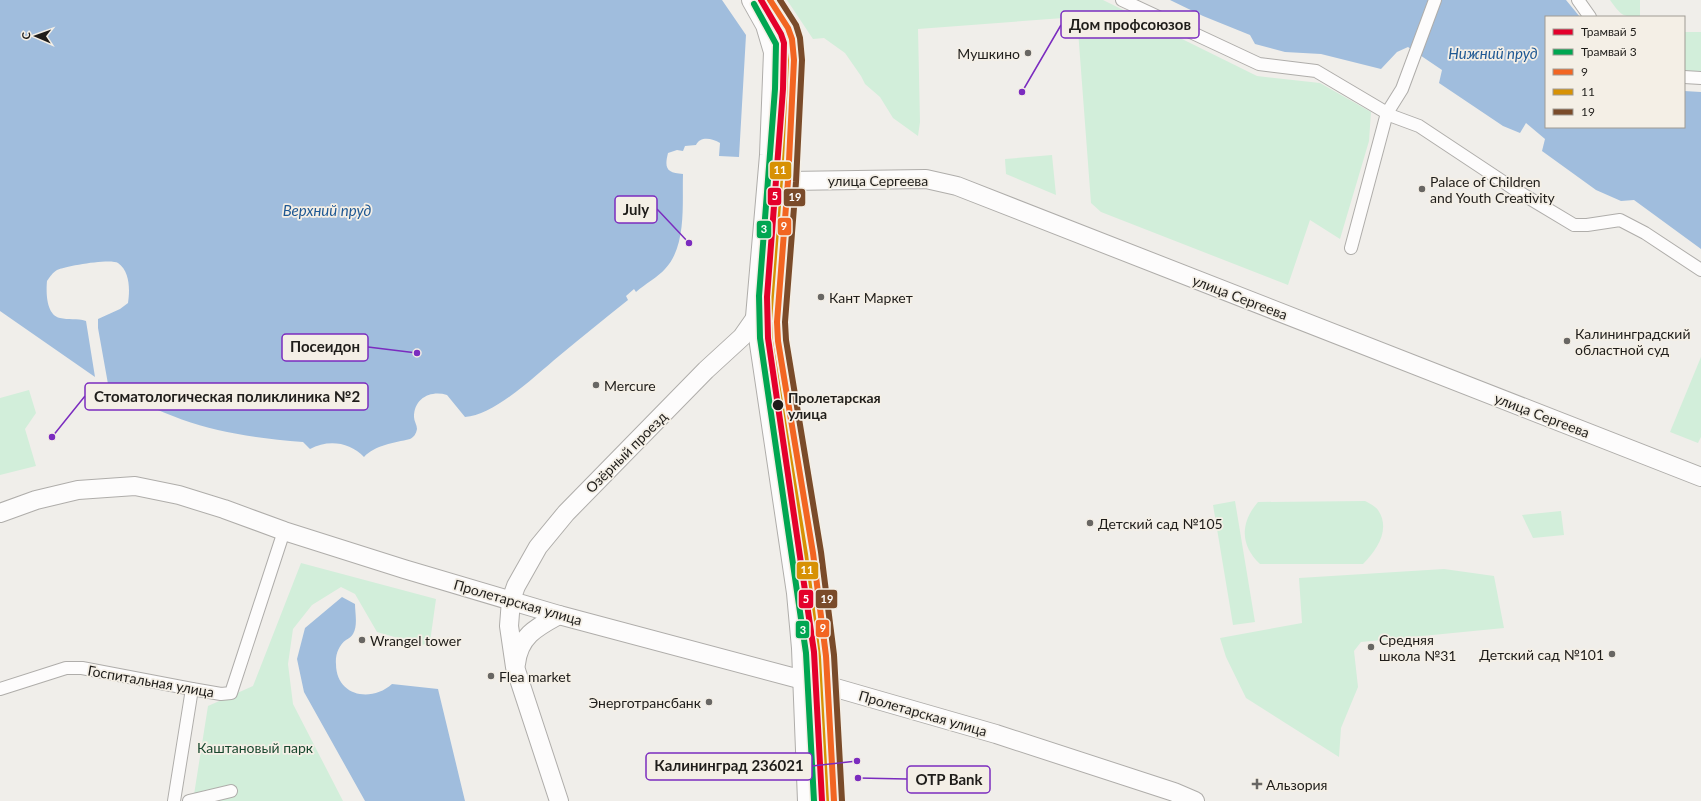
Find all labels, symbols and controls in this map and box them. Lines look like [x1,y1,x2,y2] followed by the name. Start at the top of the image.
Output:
[1061,11,1199,38] callout: Дом профсоюзов
[1069,15,1191,33] text: Дом профсоюзов
[16,16,56,56] north arrow
[1545,16,1685,128] legend
[1581,24,1637,39] text: Трамвай 5
[19,31,32,39] text: С
[1448,44,1538,62] water label: Нижний пруд
[1581,44,1637,59] text: Трамвай 3
[957,45,1020,62] place label: Мушкино
[1023,48,1033,58] marker: Мушкино
[1581,64,1588,79] text: 9
[1581,84,1595,99] text: 11
[1581,104,1595,119] text: 19
[769,161,792,180] line badge: 11
[774,163,786,176] text: 11
[828,172,928,189] street label: улица Сергеева
[1430,173,1556,206] place label: Palace of Children and Youth Creativity
[1417,184,1427,194] marker: Palace of Children and Youth Creativity
[767,187,782,206] line badge: 5
[783,188,806,207] line badge: 19
[772,189,778,202] text: 5
[789,190,801,203] text: 19
[615,196,657,223] callout: July
[623,200,649,218] text: July
[283,201,371,219] water label: Верхний пруд
[777,217,792,236] line badge: 9
[781,219,787,232] text: 9
[756,220,772,239] line badge: 3
[761,222,767,235] text: 3
[1190,271,1290,323] street label: улица Сергеева
[829,289,913,306] place label: Кант Маркет
[816,292,826,302] marker: Кант Маркет
[1575,325,1690,358] place label: Калининградский областной суд
[282,334,368,361] callout: Посеидон
[1562,336,1572,346] marker: Калининградский областной суд
[290,337,360,355] text: Посеидон
[604,377,656,394] place label: Mercure
[591,380,601,390] marker: Mercure
[85,383,368,410] callout: Стоматологическая поликлиника №2
[94,387,360,405] text: Стоматологическая поликлиника №2
[788,389,881,422] place label: Пролетарская улица
[1492,389,1592,441] street label: улица Сергеева
[771,398,785,412] marker: Пролетарская улица
[582,408,670,496] street label: Озёрный проезд
[1098,515,1223,532] place label: Детский сад №105
[1085,518,1095,528] marker: Детский сад №105
[796,561,819,580] line badge: 11
[801,563,813,576] text: 11
[452,576,584,628] street label: Пролетарская улица
[798,589,814,609] line badge: 5
[815,589,838,609] line badge: 19
[803,592,809,605] text: 5
[821,592,833,605] text: 19
[815,619,830,638] line badge: 9
[795,620,810,639] line badge: 3
[820,621,826,634] text: 9
[800,623,806,636] text: 3
[1379,631,1456,664] place label: Средняя школа №31
[370,632,461,649] place label: Wrangel tower
[357,635,367,645] marker: Wrangel tower
[1366,642,1376,652] marker: Средняя школа №31
[1479,646,1604,663] place label: Детский сад №101
[1607,649,1617,659] marker: Детский сад №101
[86,662,216,700] street label: Госпитальная улица
[499,668,571,685] place label: Flea market
[486,671,496,681] marker: Flea market
[857,687,989,739] street label: Пролетарская улица
[589,694,702,711] place label: Энерготрансбанк
[704,697,714,707] marker: Энерготрансбанк
[197,739,314,756] park label: Каштановый парк
[646,753,812,780] callout: Калининград 236021
[654,756,804,774] text: Калининград 236021
[907,766,990,793] callout: OTP Bank
[915,770,984,788] text: OTP Bank
[1266,776,1328,793] place label: Альзория
[1251,778,1263,790] marker: Альзория

